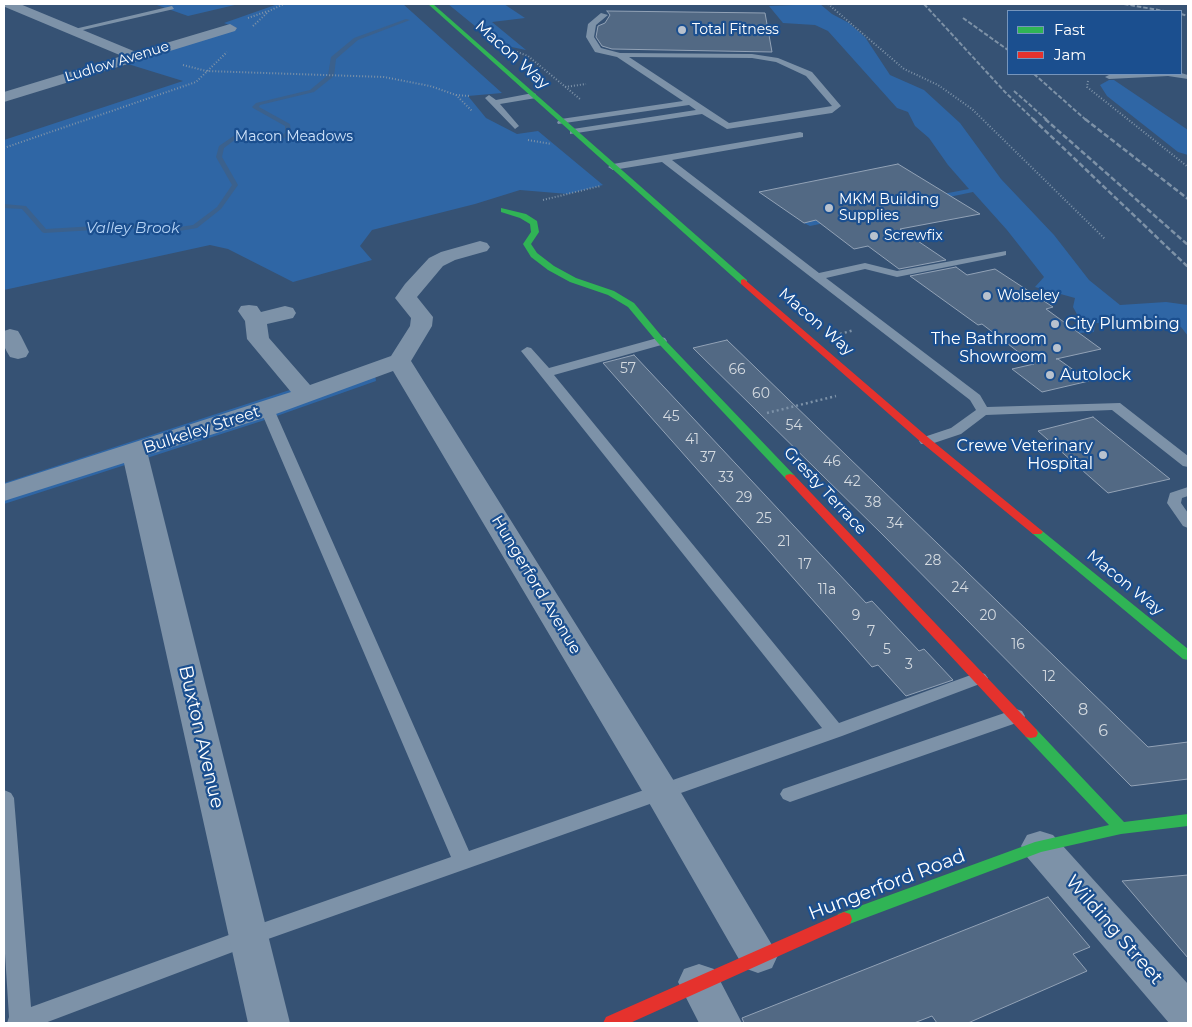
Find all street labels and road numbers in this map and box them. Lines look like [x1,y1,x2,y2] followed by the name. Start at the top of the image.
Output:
[471,17,553,93] street label: Macon Way
[63,38,171,86] street label: Ludlow Avenue
[774,284,858,360] street label: Macon Way
[141,402,263,458] street label: Bulkeley Street
[780,443,870,539] street label: Gresty Terrace
[487,512,585,658] street label: Hungerford Avenue
[1083,546,1167,620] street label: Macon Way
[173,663,229,811] street label: Buxton Avenue
[805,845,969,925] street label: Hungerford Road
[1060,871,1168,989] street label: Wilding Street

